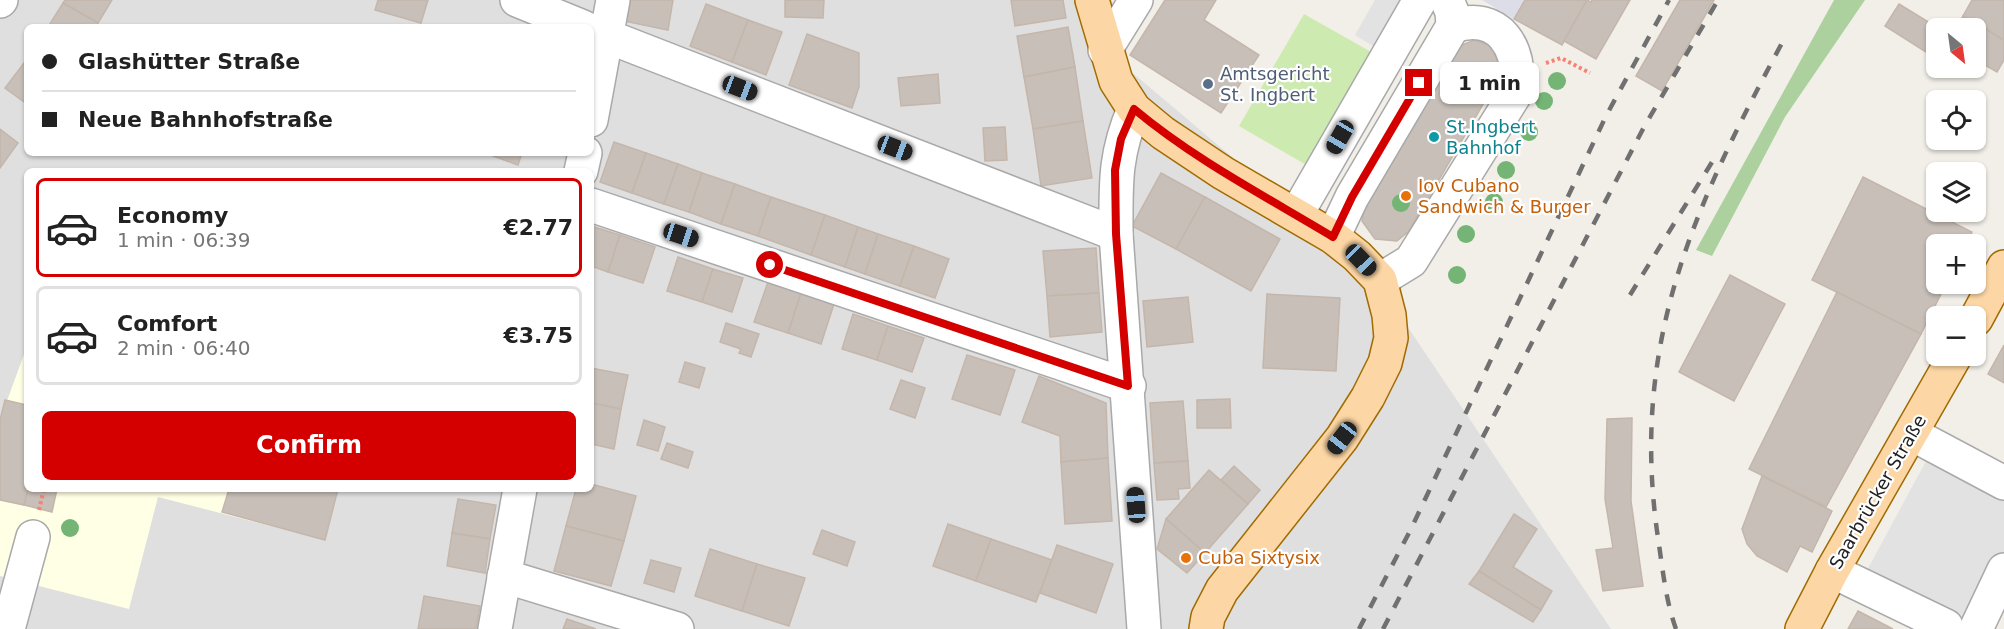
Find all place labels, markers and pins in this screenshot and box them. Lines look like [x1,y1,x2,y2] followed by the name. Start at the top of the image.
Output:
[1220,63,1330,105] place label: Amtsgericht St. Ingbert
[1201,77,1215,91] marker: Amtsgericht St. Ingbert
[1446,116,1535,158] place label: St.Ingbert Bahnhof
[1427,130,1441,144] marker: St.Ingbert Bahnhof
[1418,175,1591,217] place label: Iov Cubano Sandwich & Burger
[1399,189,1413,203] marker: Iov Cubano Sandwich & Burger
[1198,547,1320,568] place label: Cuba Sixtysix
[1179,551,1193,565] marker: Cuba Sixtysix

